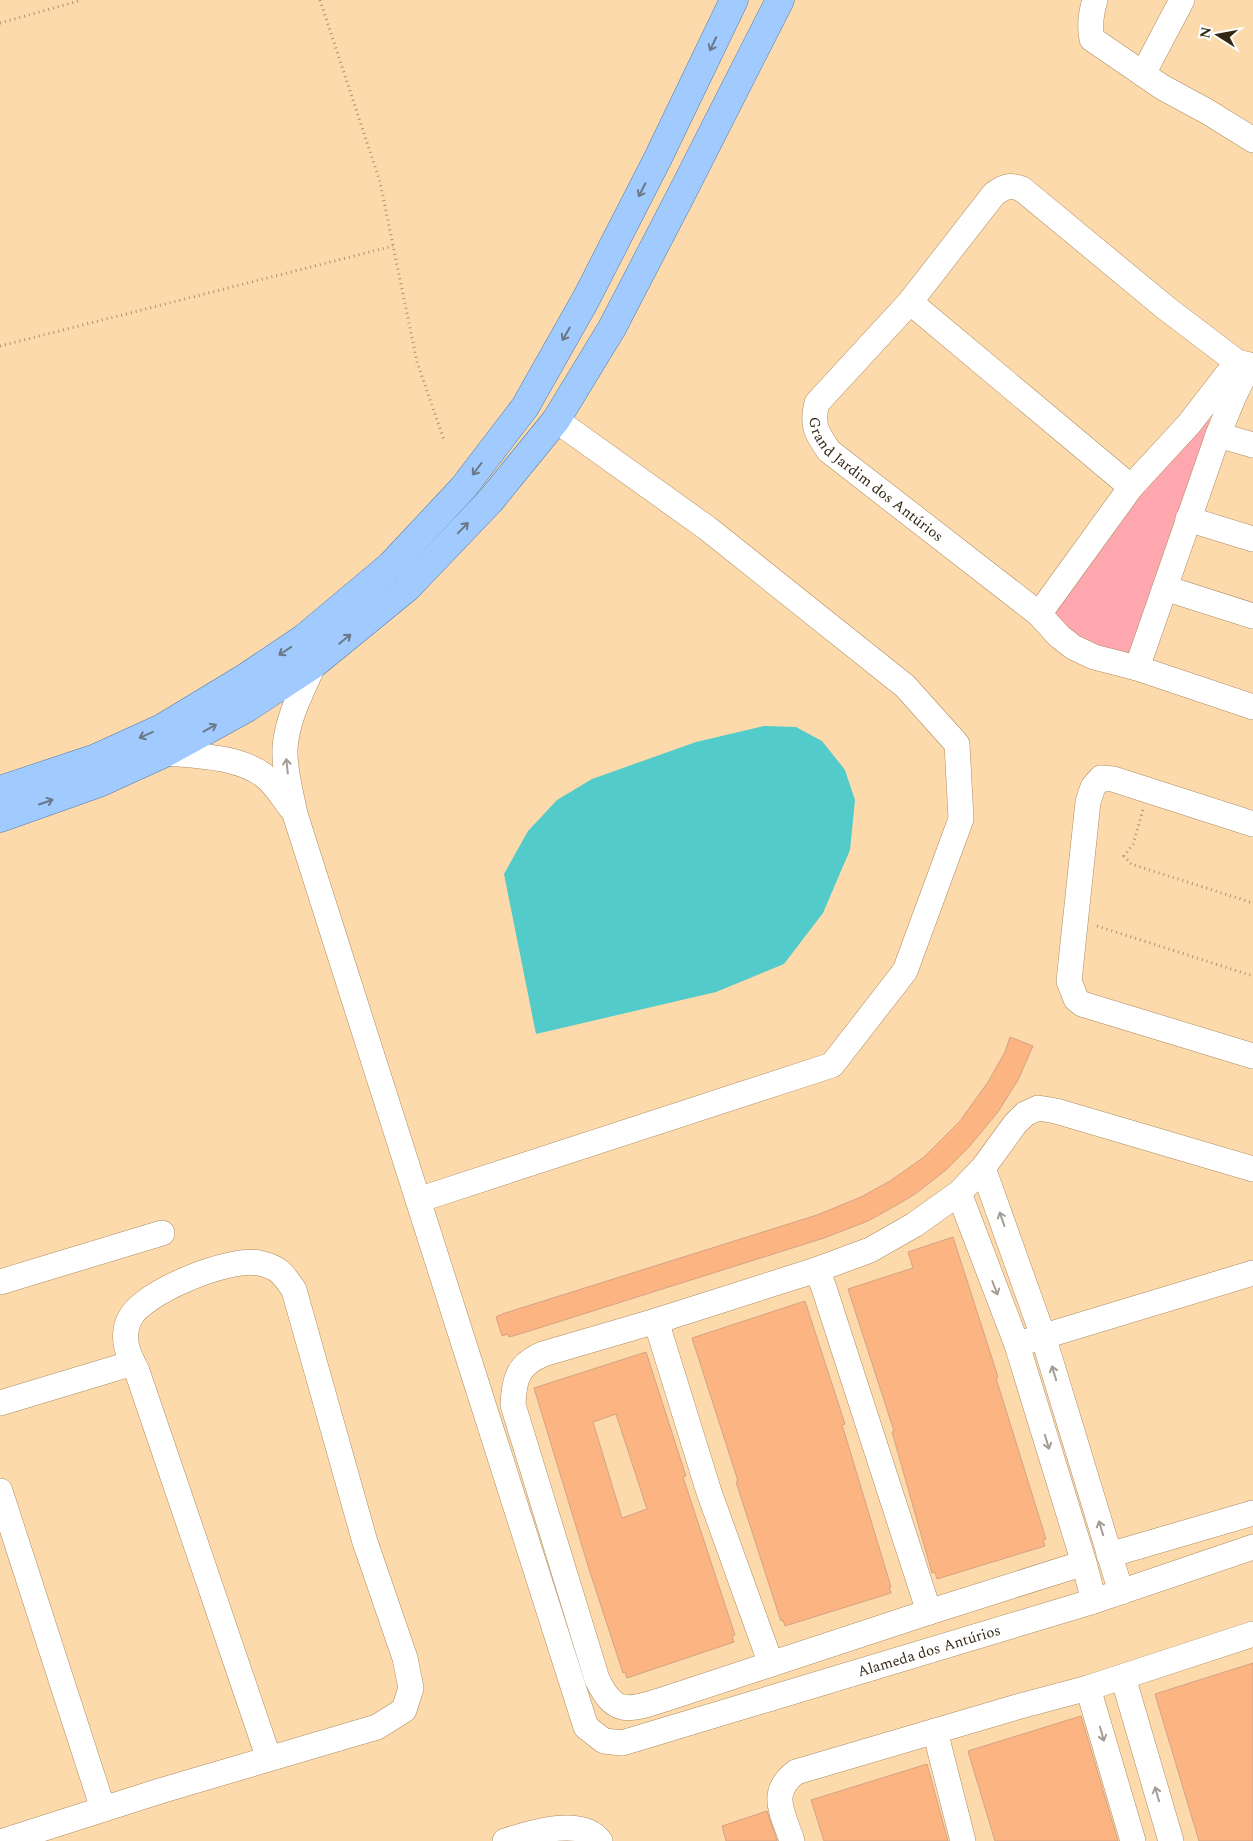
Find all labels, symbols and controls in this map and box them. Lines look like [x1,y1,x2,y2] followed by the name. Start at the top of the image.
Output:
[1193,10,1243,60] north arrow
[1194,25,1217,40] text: N
[708,36,717,51] one-way arrow
[637,182,646,197] one-way arrow
[561,326,571,341] one-way arrow
[802,416,948,548] street label: Grand Jardim dos Antúrios
[472,462,482,476] one-way arrow
[457,522,470,534] one-way arrow
[338,633,351,644] one-way arrow
[278,646,292,656] one-way arrow
[202,723,217,733] one-way arrow
[139,730,154,740] one-way arrow
[282,758,292,774] one-way arrow
[38,797,53,806] one-way arrow
[997,1212,1006,1227] one-way arrow
[991,1280,1000,1295] one-way arrow
[1049,1365,1059,1381] one-way arrow
[1042,1434,1052,1450] one-way arrow
[1096,1521,1106,1537] one-way arrow
[855,1619,1003,1684] street label: Alameda dos Antúrios
[1097,1726,1107,1742] one-way arrow
[1152,1787,1162,1803] one-way arrow

